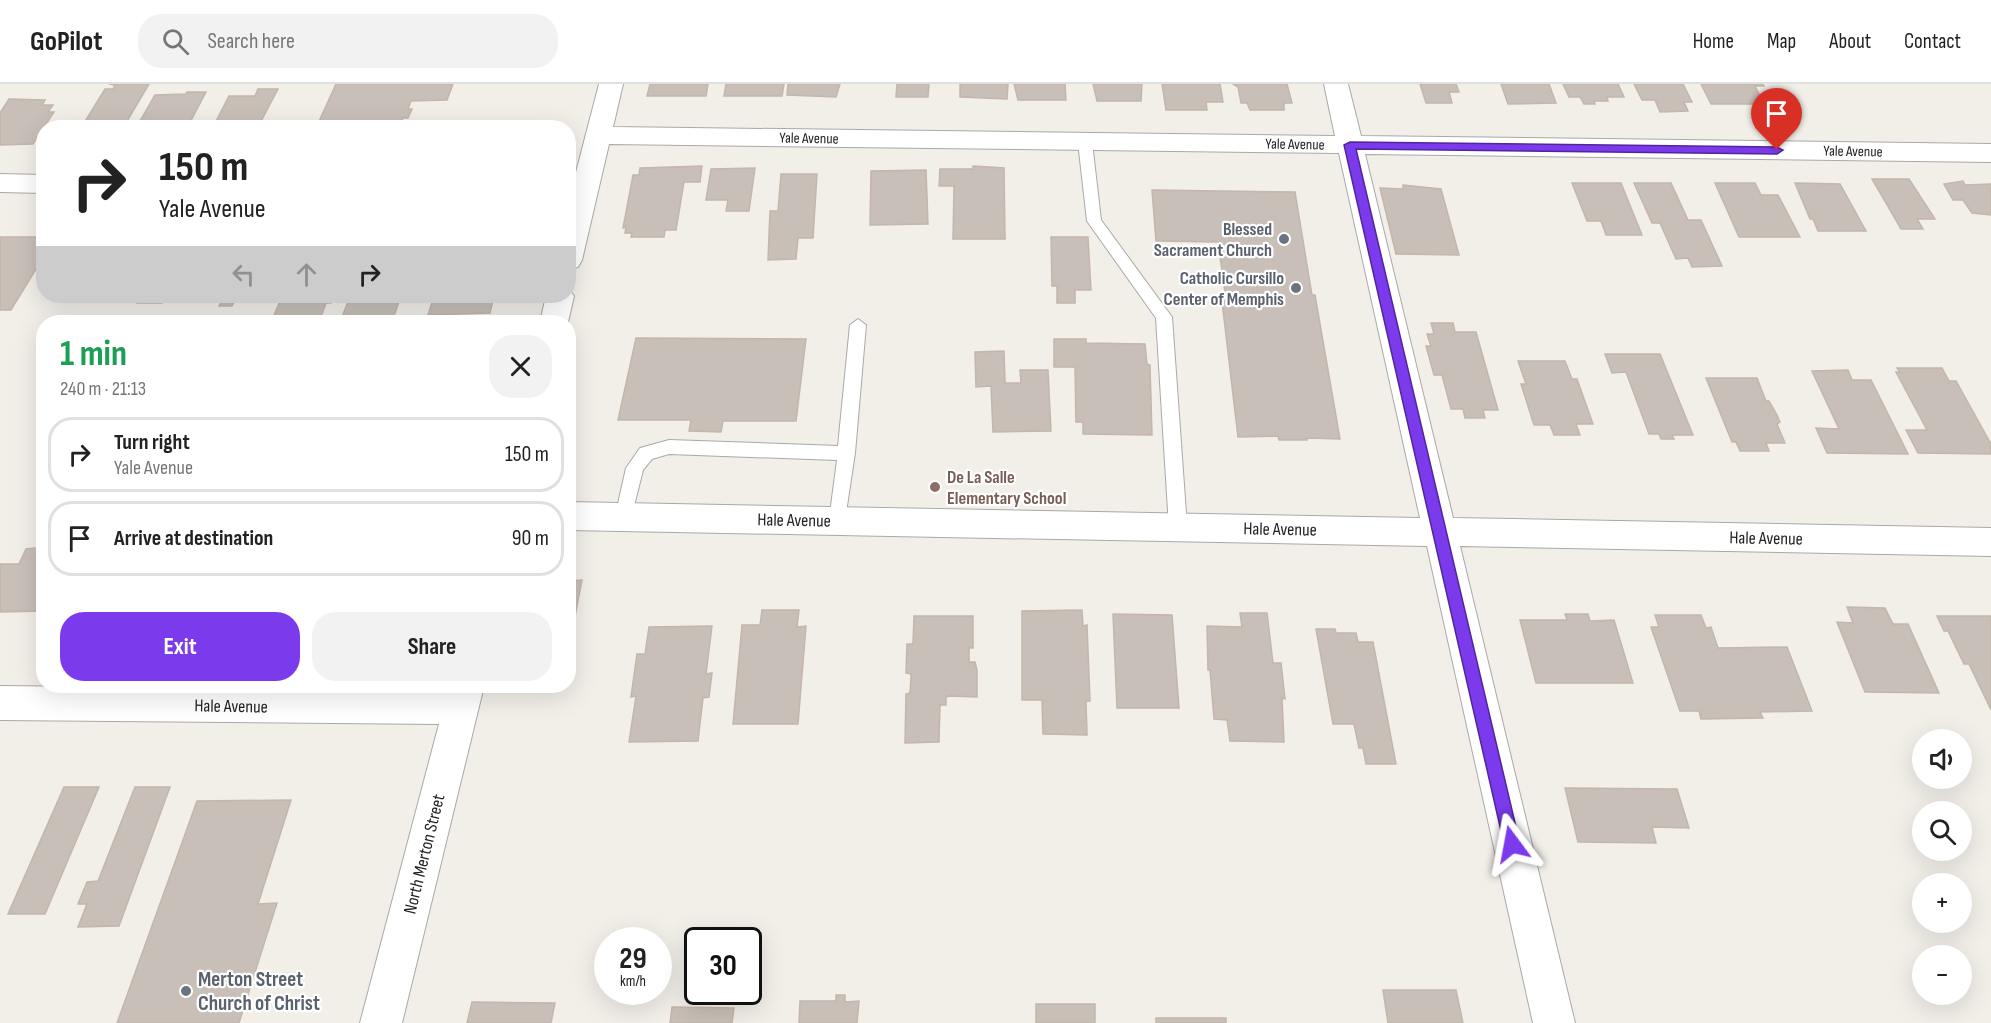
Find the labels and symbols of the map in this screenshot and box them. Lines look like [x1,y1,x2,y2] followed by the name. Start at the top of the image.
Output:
[1751,88,1802,150] pin
[779,128,839,149] street label: Yale Avenue
[1265,134,1325,155] street label: Yale Avenue
[1823,141,1883,162] street label: Yale Avenue
[1154,219,1272,261] place label: Blessed Sacrament Church
[1277,232,1291,246] marker: Blessed Sacrament Church
[1164,268,1284,310] place label: Catholic Cursillo Center of Memphis
[1289,281,1303,295] marker: Catholic Cursillo Center of Memphis
[947,467,1066,509] place label: De La Salle Elementary School
[928,480,942,494] marker: De La Salle Elementary School
[757,509,831,532] street label: Hale Avenue
[1243,518,1317,541] street label: Hale Avenue
[1729,527,1803,550] street label: Hale Avenue
[194,695,268,718] street label: Hale Avenue
[399,792,450,916] street label: North Merton Street
[1480,812,1544,876] position arrow
[684,927,762,1005] speed limit sign: 30
[198,967,320,1016] place label: Merton Street Church of Christ
[179,984,193,998] marker: Merton Street Church of Christ

